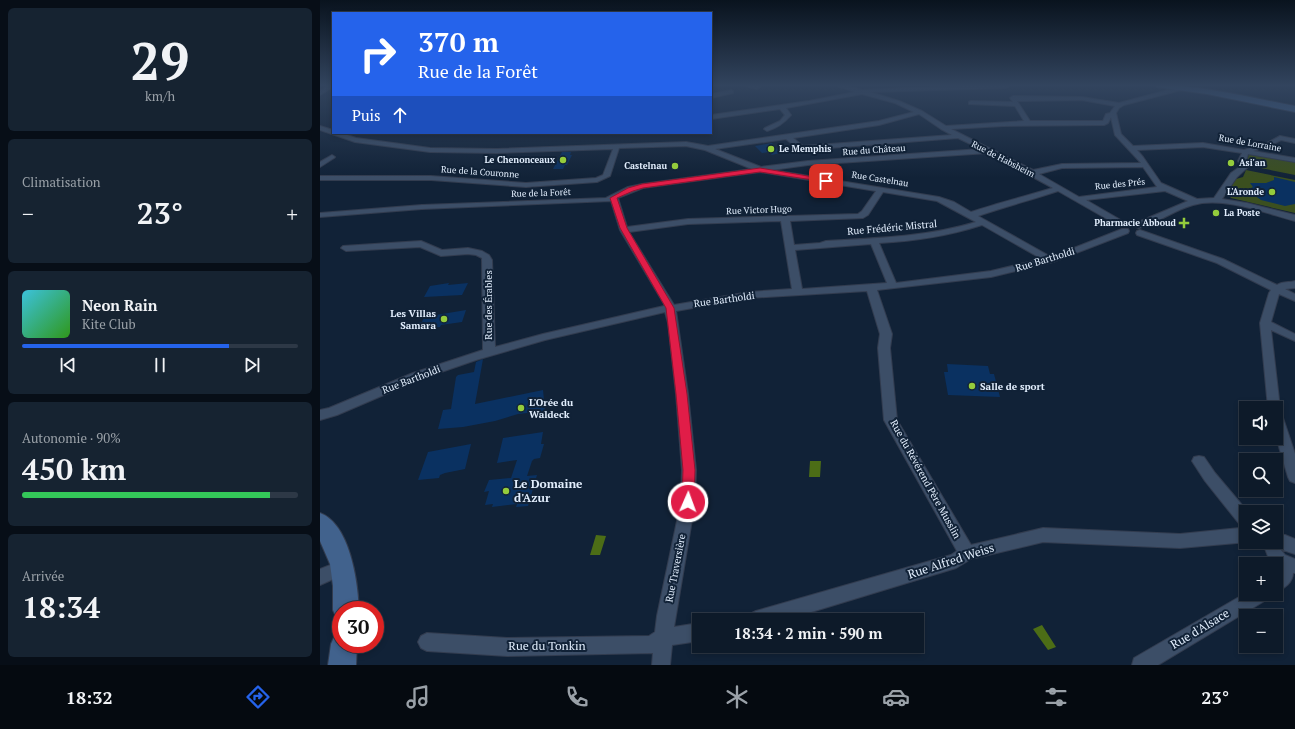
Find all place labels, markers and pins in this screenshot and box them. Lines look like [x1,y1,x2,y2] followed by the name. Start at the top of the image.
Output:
[779,143,831,155] place label: Le Memphis
[766,144,776,154] marker: Le Memphis
[484,154,555,166] place label: Le Chenonceaux
[558,155,568,165] marker: Le Chenonceaux
[1239,157,1266,169] place label: Asi'an
[1226,158,1236,168] marker: Asi'an
[624,160,667,172] place label: Castelnau
[670,161,680,171] marker: Castelnau
[809,164,843,198] pin
[1227,186,1264,198] place label: L'Aronde
[1267,187,1277,197] marker: L'Aronde
[1224,207,1260,219] place label: La Poste
[1211,208,1221,218] marker: La Poste
[1094,217,1177,229] place label: Pharmacie Abboud
[1179,218,1189,228] marker: Pharmacie Abboud
[390,307,436,332] place label: Les Villas Samara
[439,314,449,324] marker: Les Villas Samara
[980,380,1045,393] place label: Salle de sport
[967,381,977,391] marker: Salle de sport
[529,396,574,421] place label: L'Orée du Waldeck
[516,403,526,413] marker: L'Orée du Waldeck
[514,476,583,505] place label: Le Domaine d'Azur
[501,486,511,496] marker: Le Domaine d'Azur

